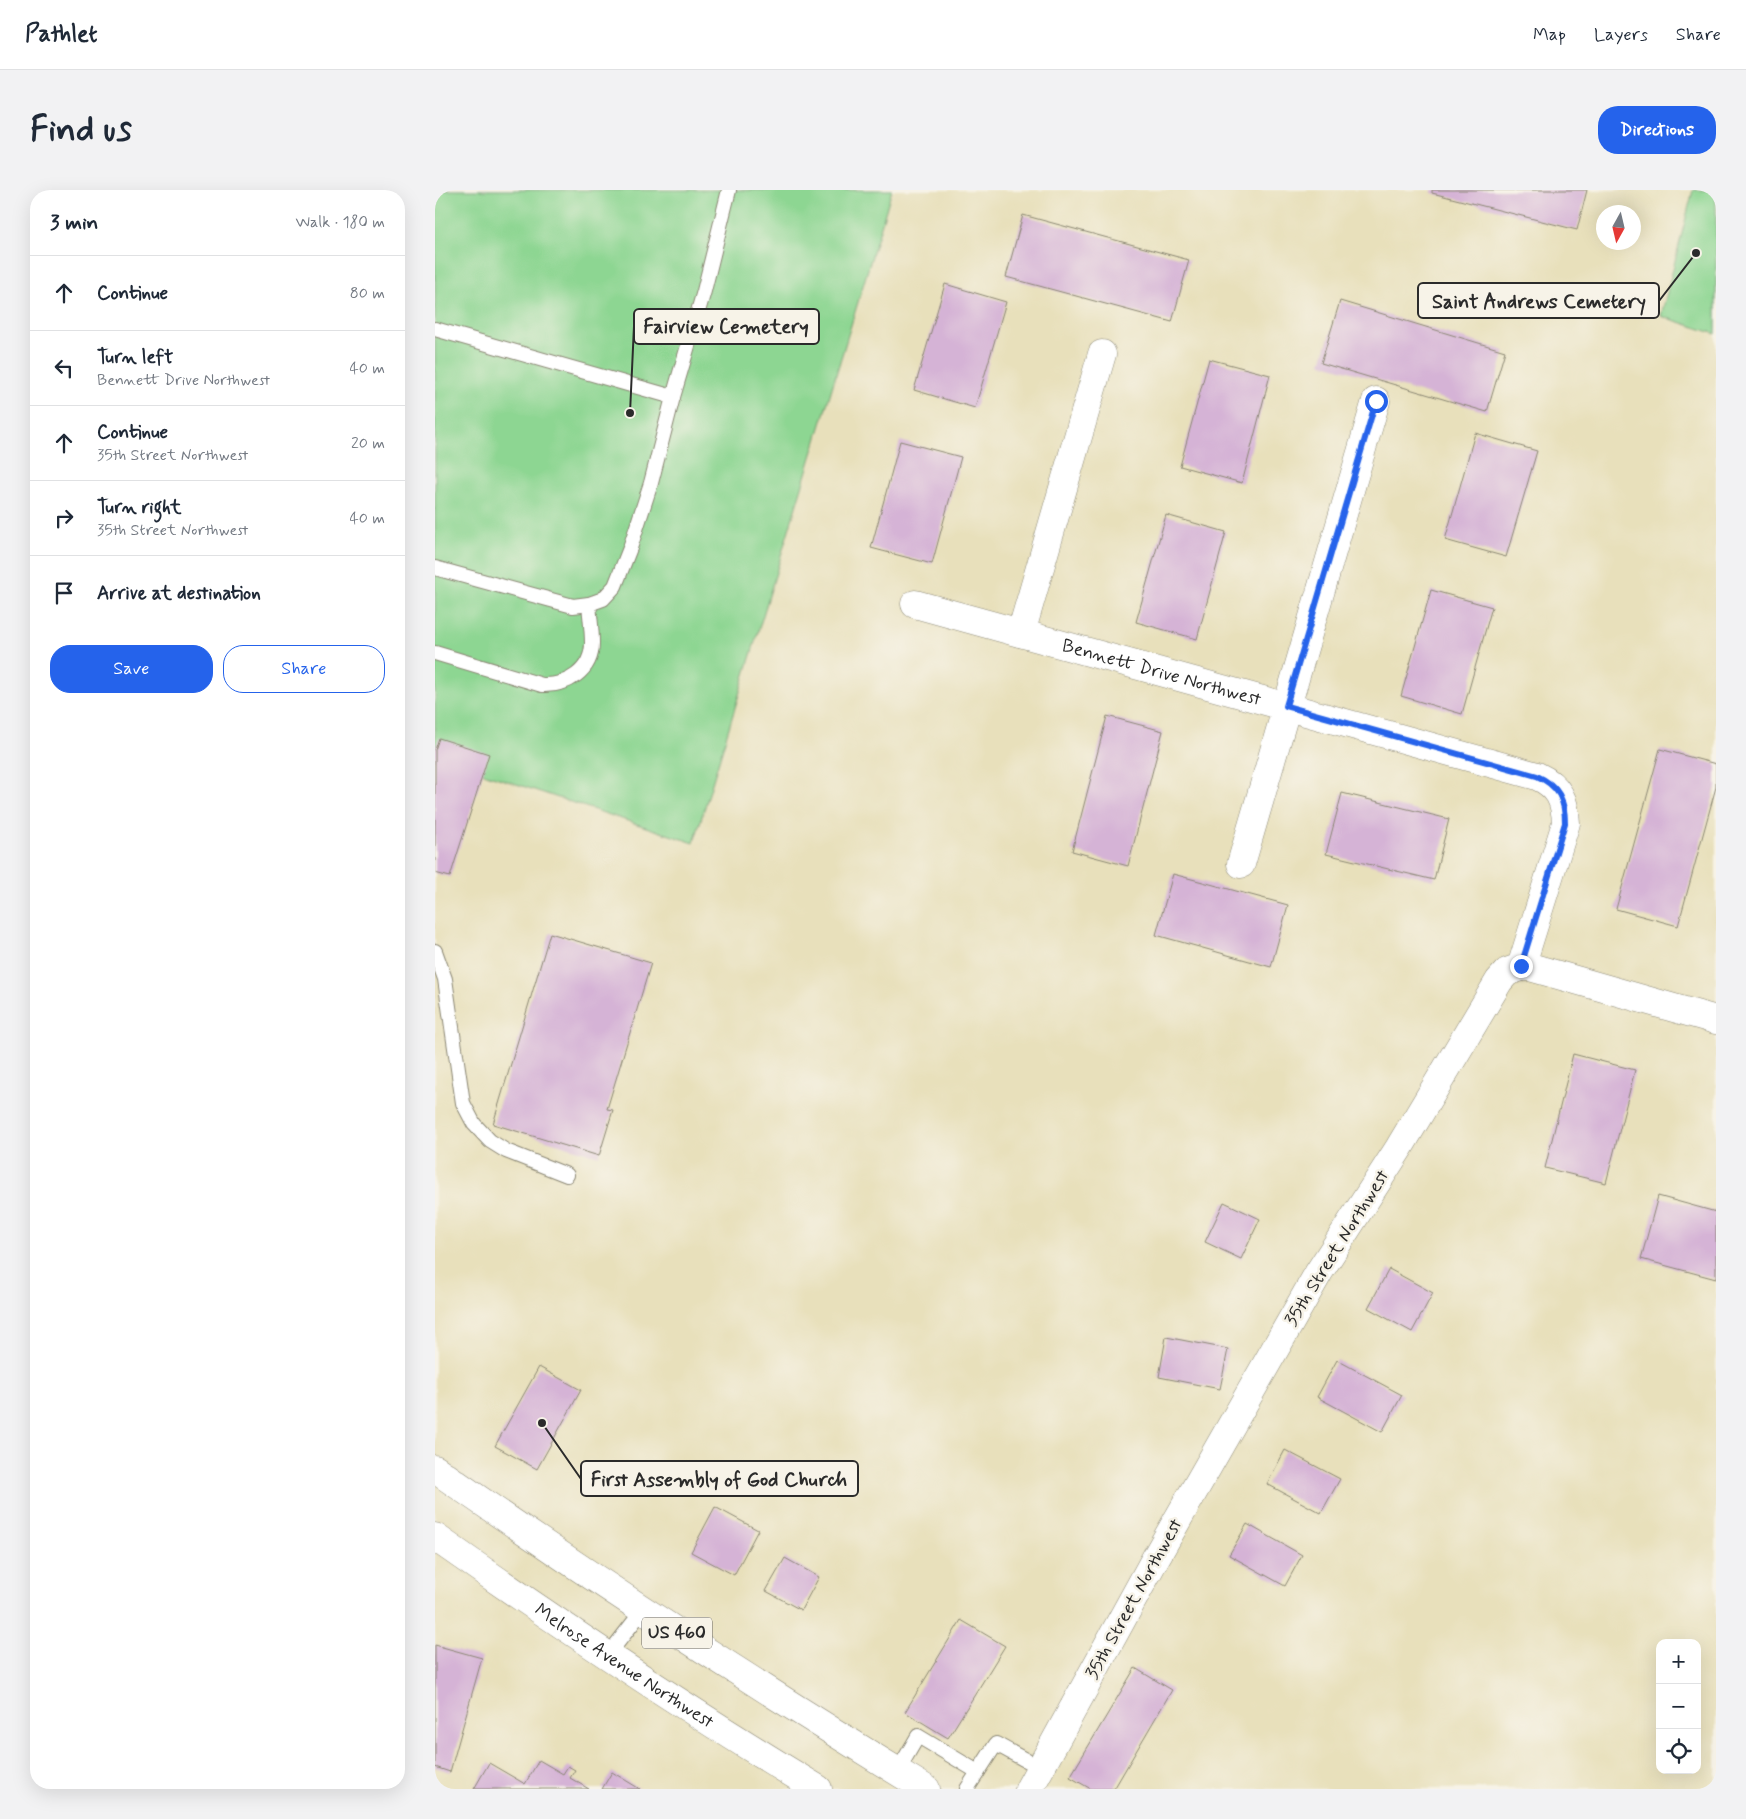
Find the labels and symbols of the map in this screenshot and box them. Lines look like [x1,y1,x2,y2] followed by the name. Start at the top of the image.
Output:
[1596,205,1641,250] north arrow
[1418,283,1659,318] callout: Saint Andrews Cemetery
[1432,289,1646,316] text: Saint Andrews Cemetery
[634,309,819,344] callout: Fairview Cemetery
[643,314,809,341] text: Fairview Cemetery
[1365,390,1388,413] route start
[1059,633,1264,712] street label: Bennett Drive Northwest
[1510,955,1533,978] route end
[1279,1165,1395,1331] street label: 35th Street Northwest
[581,1461,858,1496] callout: First Assembly of God Church
[591,1467,848,1494] text: First Assembly of God Church
[1079,1514,1189,1684] street label: 35th Street Northwest
[530,1597,719,1734] street label: Melrose Avenue Northwest
[642,1618,712,1649] road number: US 460

